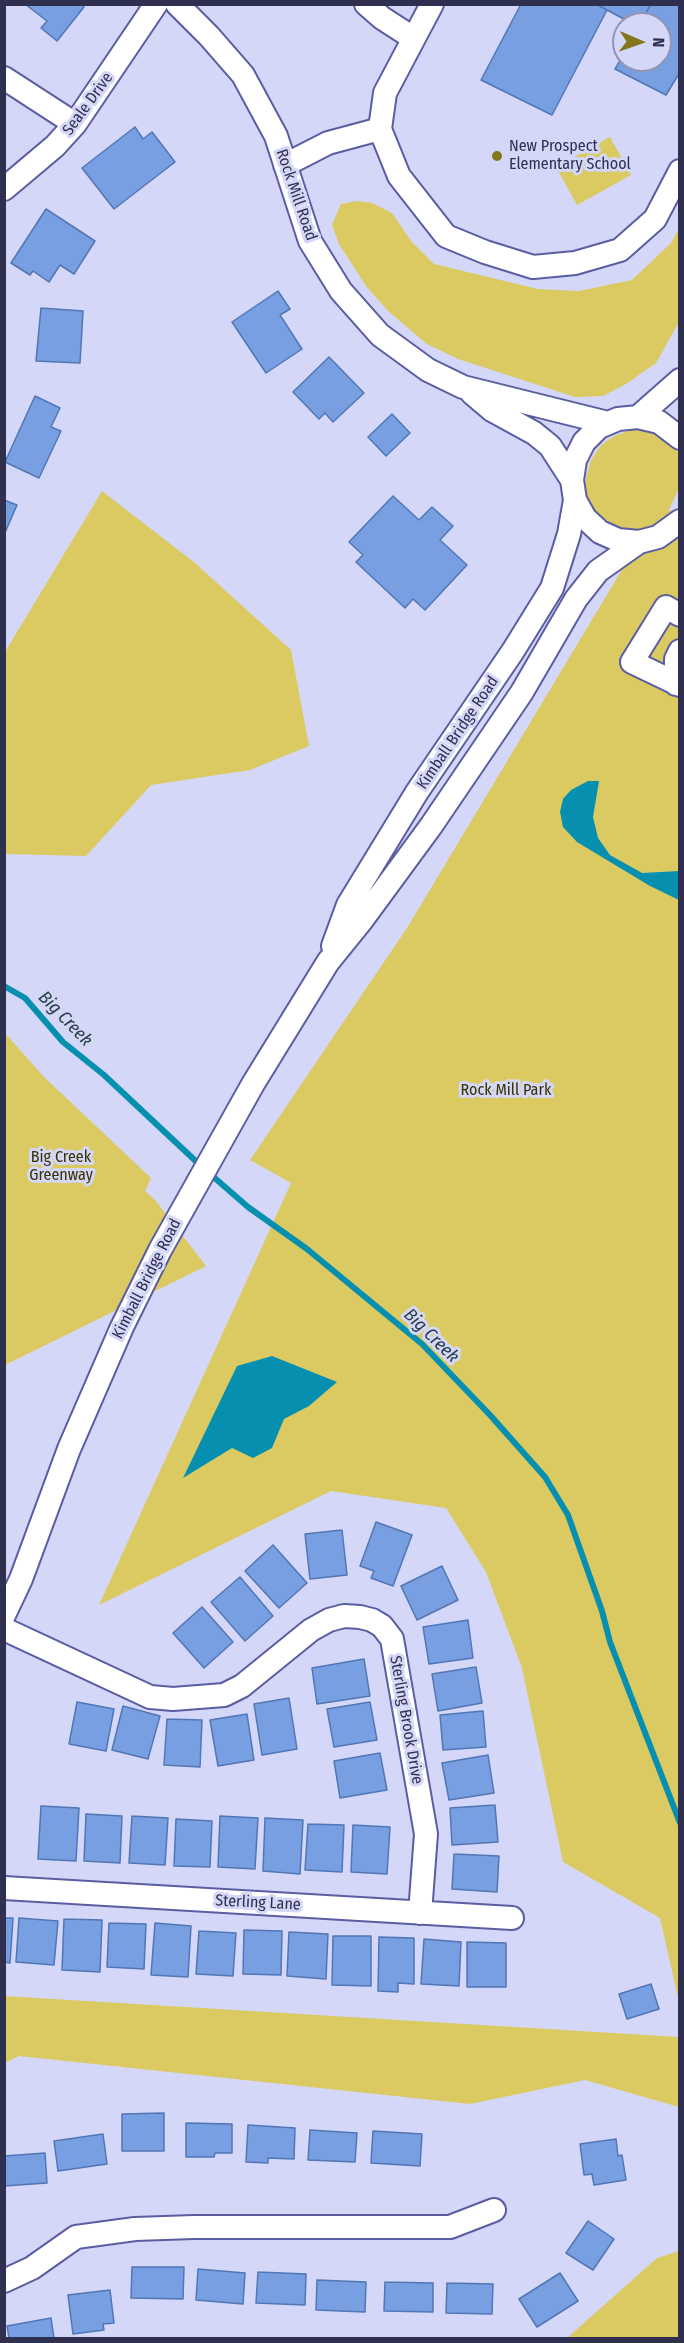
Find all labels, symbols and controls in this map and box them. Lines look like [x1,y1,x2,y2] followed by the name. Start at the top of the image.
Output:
[612,12,672,72] north arrow
[649,37,668,48] text: N
[59,69,117,139] street label: Seale Drive
[509,137,631,175] place label: New Prospect Elementary School
[271,147,321,243] street label: Rock Mill Road
[490,149,504,163] marker: New Prospect Elementary School
[413,673,503,793] street label: Kimball Bridge Road
[33,987,97,1051] water label: Big Creek
[461,1081,551,1101] park label: Rock Mill Park
[29,1148,93,1186] park label: Big Creek Greenway
[108,1216,186,1342] street label: Kimball Bridge Road
[399,1304,463,1368] water label: Big Creek
[385,1654,427,1786] street label: Sterling Brook Drive
[215,1891,301,1915] street label: Sterling Lane

